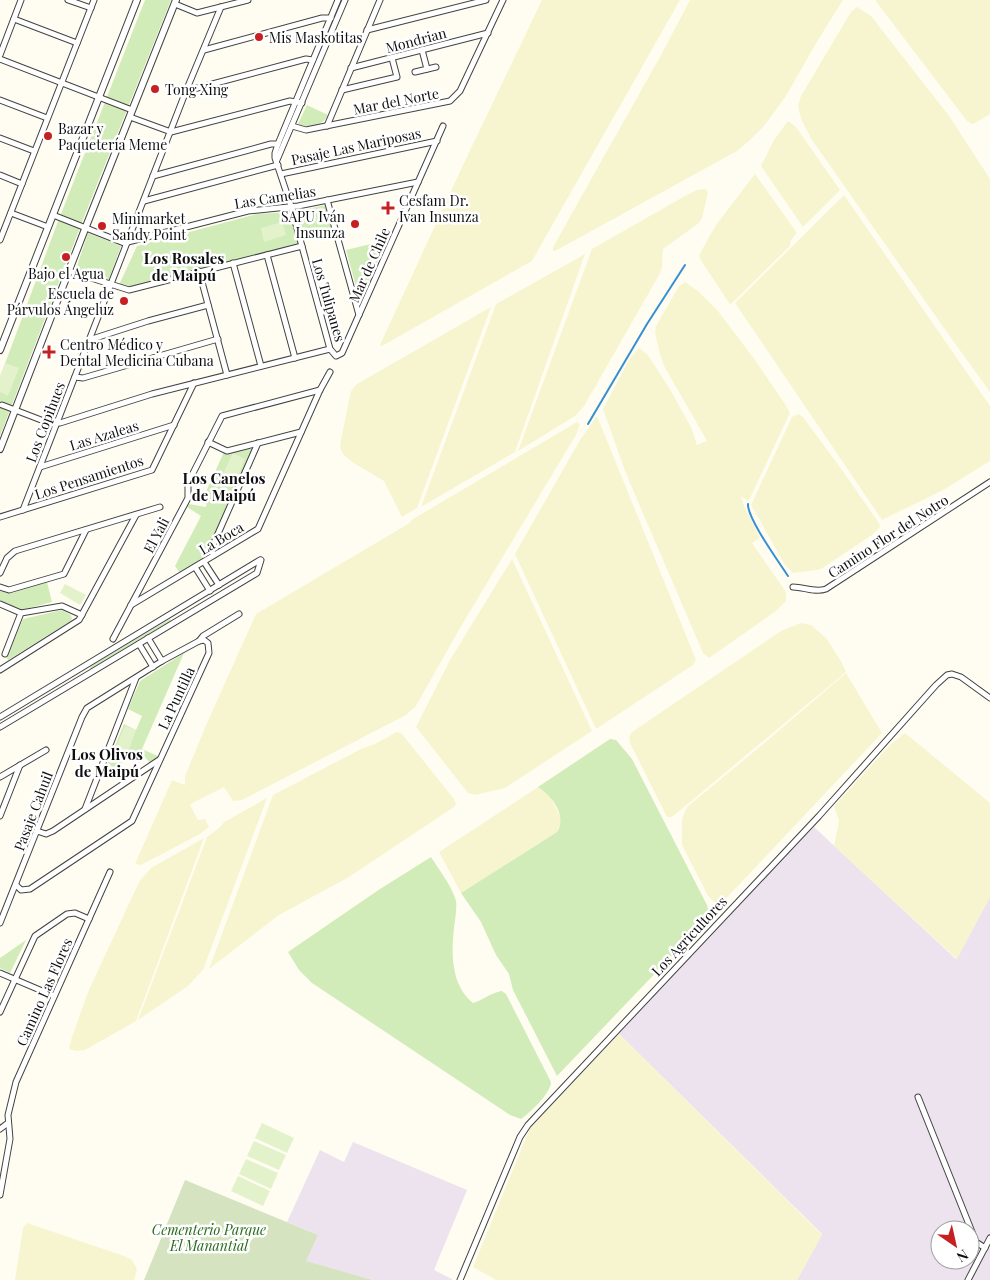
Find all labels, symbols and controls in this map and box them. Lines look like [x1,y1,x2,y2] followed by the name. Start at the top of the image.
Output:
[384,23,449,57] street label: Mondrian
[269,28,363,47] place label: Mis Maskotitas
[253,31,265,43] marker: Mis Maskotitas
[165,80,229,99] place label: Tong Xing
[149,83,161,95] marker: Tong Xing
[352,83,440,119] street label: Mar del Norte
[58,119,167,154] place label: Bazar y Paquetería Meme
[289,123,423,169] street label: Pasaje Las Mariposas
[42,130,54,142] marker: Bazar y Paquetería Meme
[233,181,317,213] street label: Las Camelias
[399,191,479,226] place label: Cesfam Dr. Ivan Insunza
[381,201,395,215] marker: Cesfam Dr. Ivan Insunza
[281,207,346,242] place label: SAPU Iván Insunza
[112,209,187,244] place label: Minimarket Sandy Point
[349,218,361,230] marker: SAPU Iván Insunza
[96,220,108,232] marker: Minimarket Sandy Point
[344,225,394,305] street label: Mar de Chile
[144,248,224,285] district label: Los Rosales de Maipú
[60,251,72,263] marker: Bajo el Agua
[308,256,350,344] street label: Los Tulipanes
[28,264,104,283] place label: Bajo el Agua
[7,284,114,319] place label: Escuela de Párvulos Ángeluz
[118,295,130,307] marker: Escuela de Párvulos Ángeluz
[60,335,214,370] place label: Centro Médico y Dental Medicina Cubana
[42,345,56,359] marker: Centro Médico y Dental Medicina Cubana
[21,379,69,465] street label: Los Copihues
[67,416,141,454] street label: Las Azaleas
[32,450,146,504] street label: Los Pensamientos
[182,468,266,505] district label: Los Canelos de Maipú
[824,490,952,582] street label: Camino Flor del Notro
[139,514,173,556] street label: El Yali
[195,517,247,559] street label: La Boca
[153,663,199,732] street label: La Puntilla
[71,744,143,781] district label: Los Olivos de Maipú
[9,769,57,853] street label: Pasaje Cahuil
[647,892,731,980] street label: Los Agricultores
[12,935,76,1049] street label: Camino Las Flores
[152,1220,266,1255] park label: Cementerio Parque El Manantial
[930,1220,980,1270] north arrow
[953,1245,972,1267] text: N

